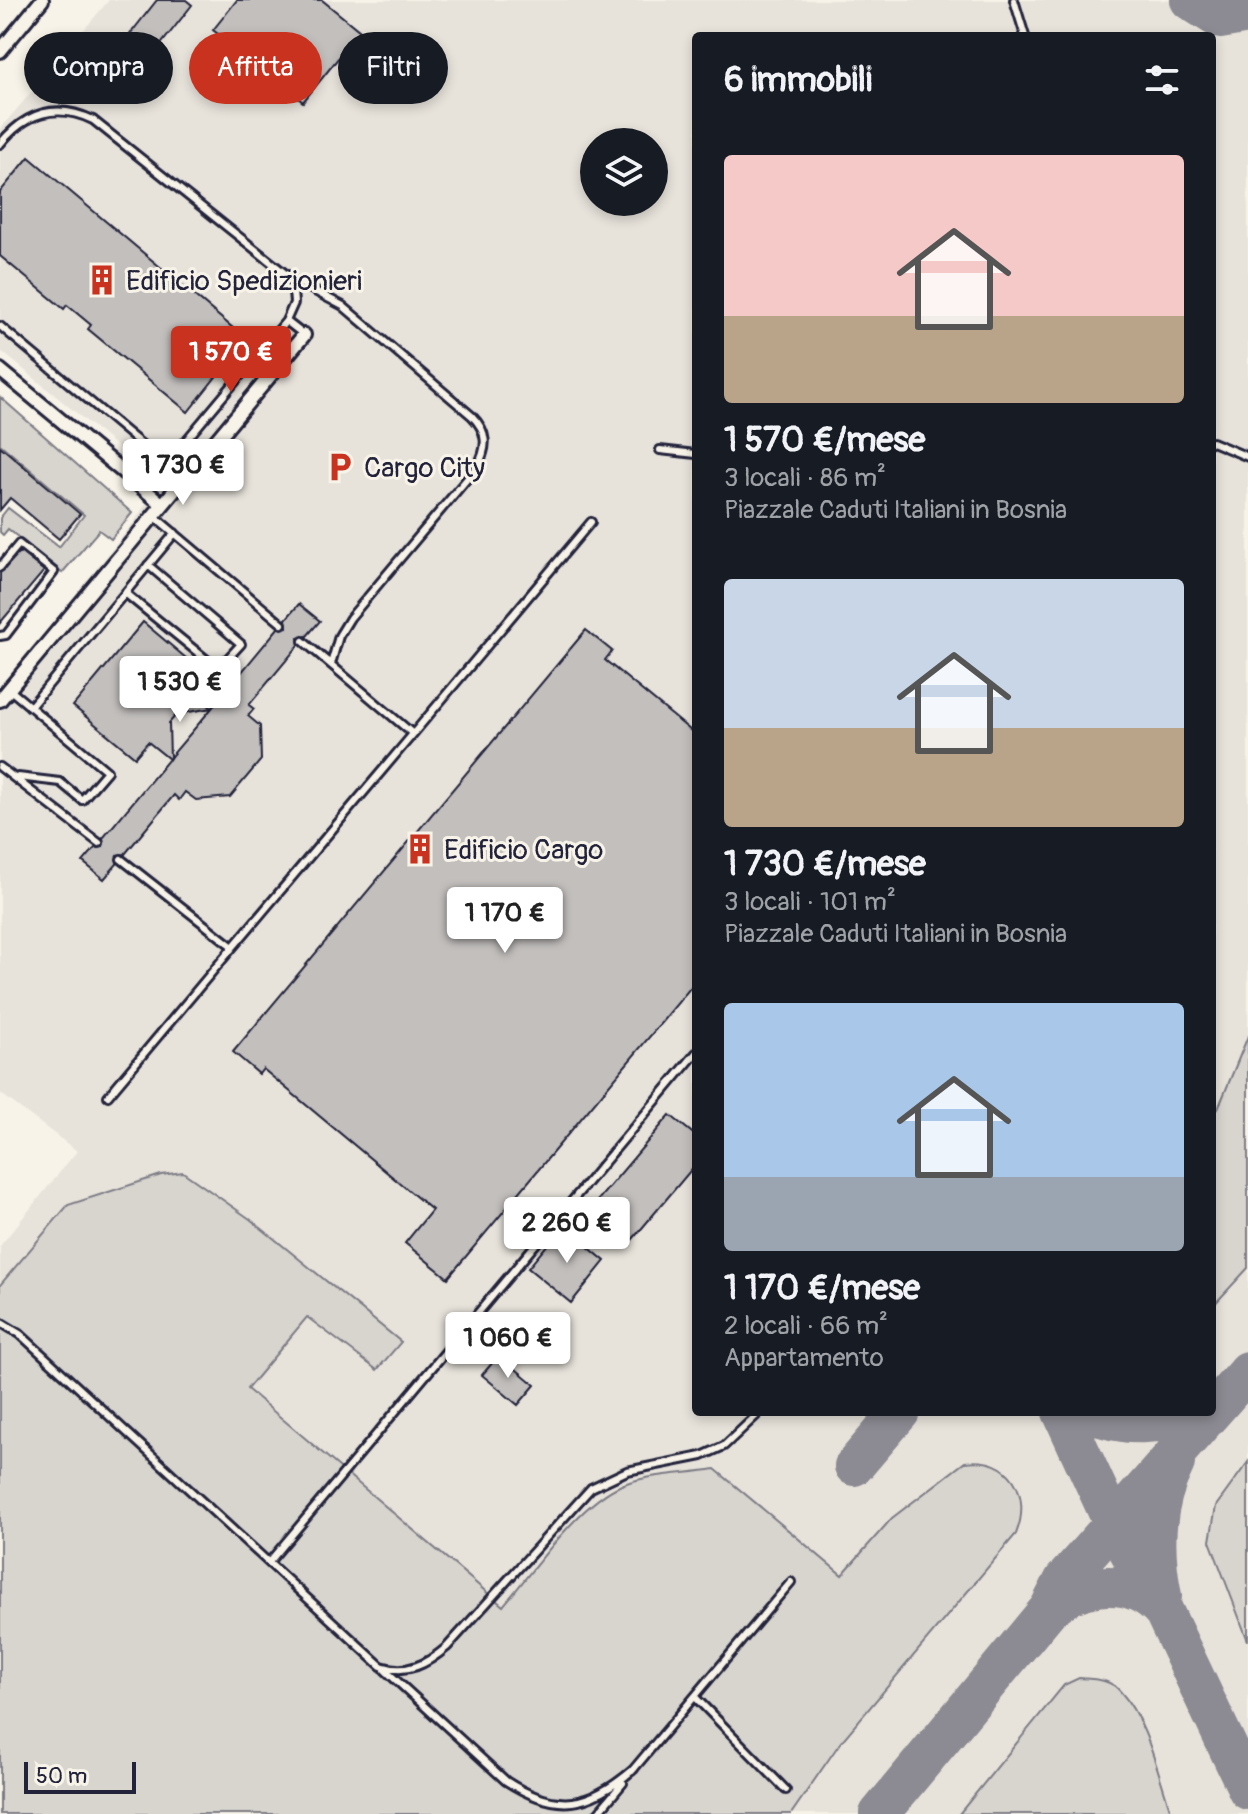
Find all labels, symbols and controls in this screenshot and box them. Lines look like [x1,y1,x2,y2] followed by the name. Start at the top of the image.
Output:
[24,32,173,104] chip: Compra
[189,32,322,104] chip: Affitta
[338,32,448,104] chip: Filtri
[1140,58,1184,102] icon: filters
[724,59,872,102] text: 6 immobili
[580,128,668,216] map controls
[580,128,668,216] button: layers
[882,207,1026,351] icon: home
[85,263,119,297] building icon: Edificio Spedizionieri
[126,264,362,299] place label: Edificio Spedizionieri
[157,326,305,394] pin: 1 570 €
[189,336,273,368] text: 1 570 €
[724,419,925,462] text: 1 570 €/mese
[109,439,257,507] pin: 1 730 €
[141,449,225,481] text: 1 730 €
[323,450,357,484] parking icon: Cargo City
[364,451,485,486] place label: Cargo City
[724,462,886,494] text: 3 locali · 86 m²
[724,494,1067,526] text: Piazzale Caduti Italiani in Bosnia
[882,631,1026,775] icon: home
[106,656,254,724] pin: 1 530 €
[138,666,222,698] text: 1 530 €
[403,832,437,866] building icon: Edificio Cargo
[444,833,603,868] place label: Edificio Cargo
[724,843,926,886] text: 1 730 €/mese
[724,886,896,918] text: 3 locali · 101 m²
[431,887,579,955] pin: 1 170 €
[465,897,545,929] text: 1 170 €
[724,918,1067,950] text: Piazzale Caduti Italiani in Bosnia
[882,1055,1026,1199] icon: home
[493,1197,641,1265] pin: 2 260 €
[522,1207,612,1239] text: 2 260 €
[724,1267,920,1310] text: 1 170 €/mese
[724,1310,888,1342] text: 2 locali · 66 m²
[434,1312,582,1380] pin: 1 060 €
[463,1322,553,1354] text: 1 060 €
[724,1342,884,1374] text: Appartamento
[24,1758,136,1794] scale bar
[36,1762,87,1790] text: 50 m

